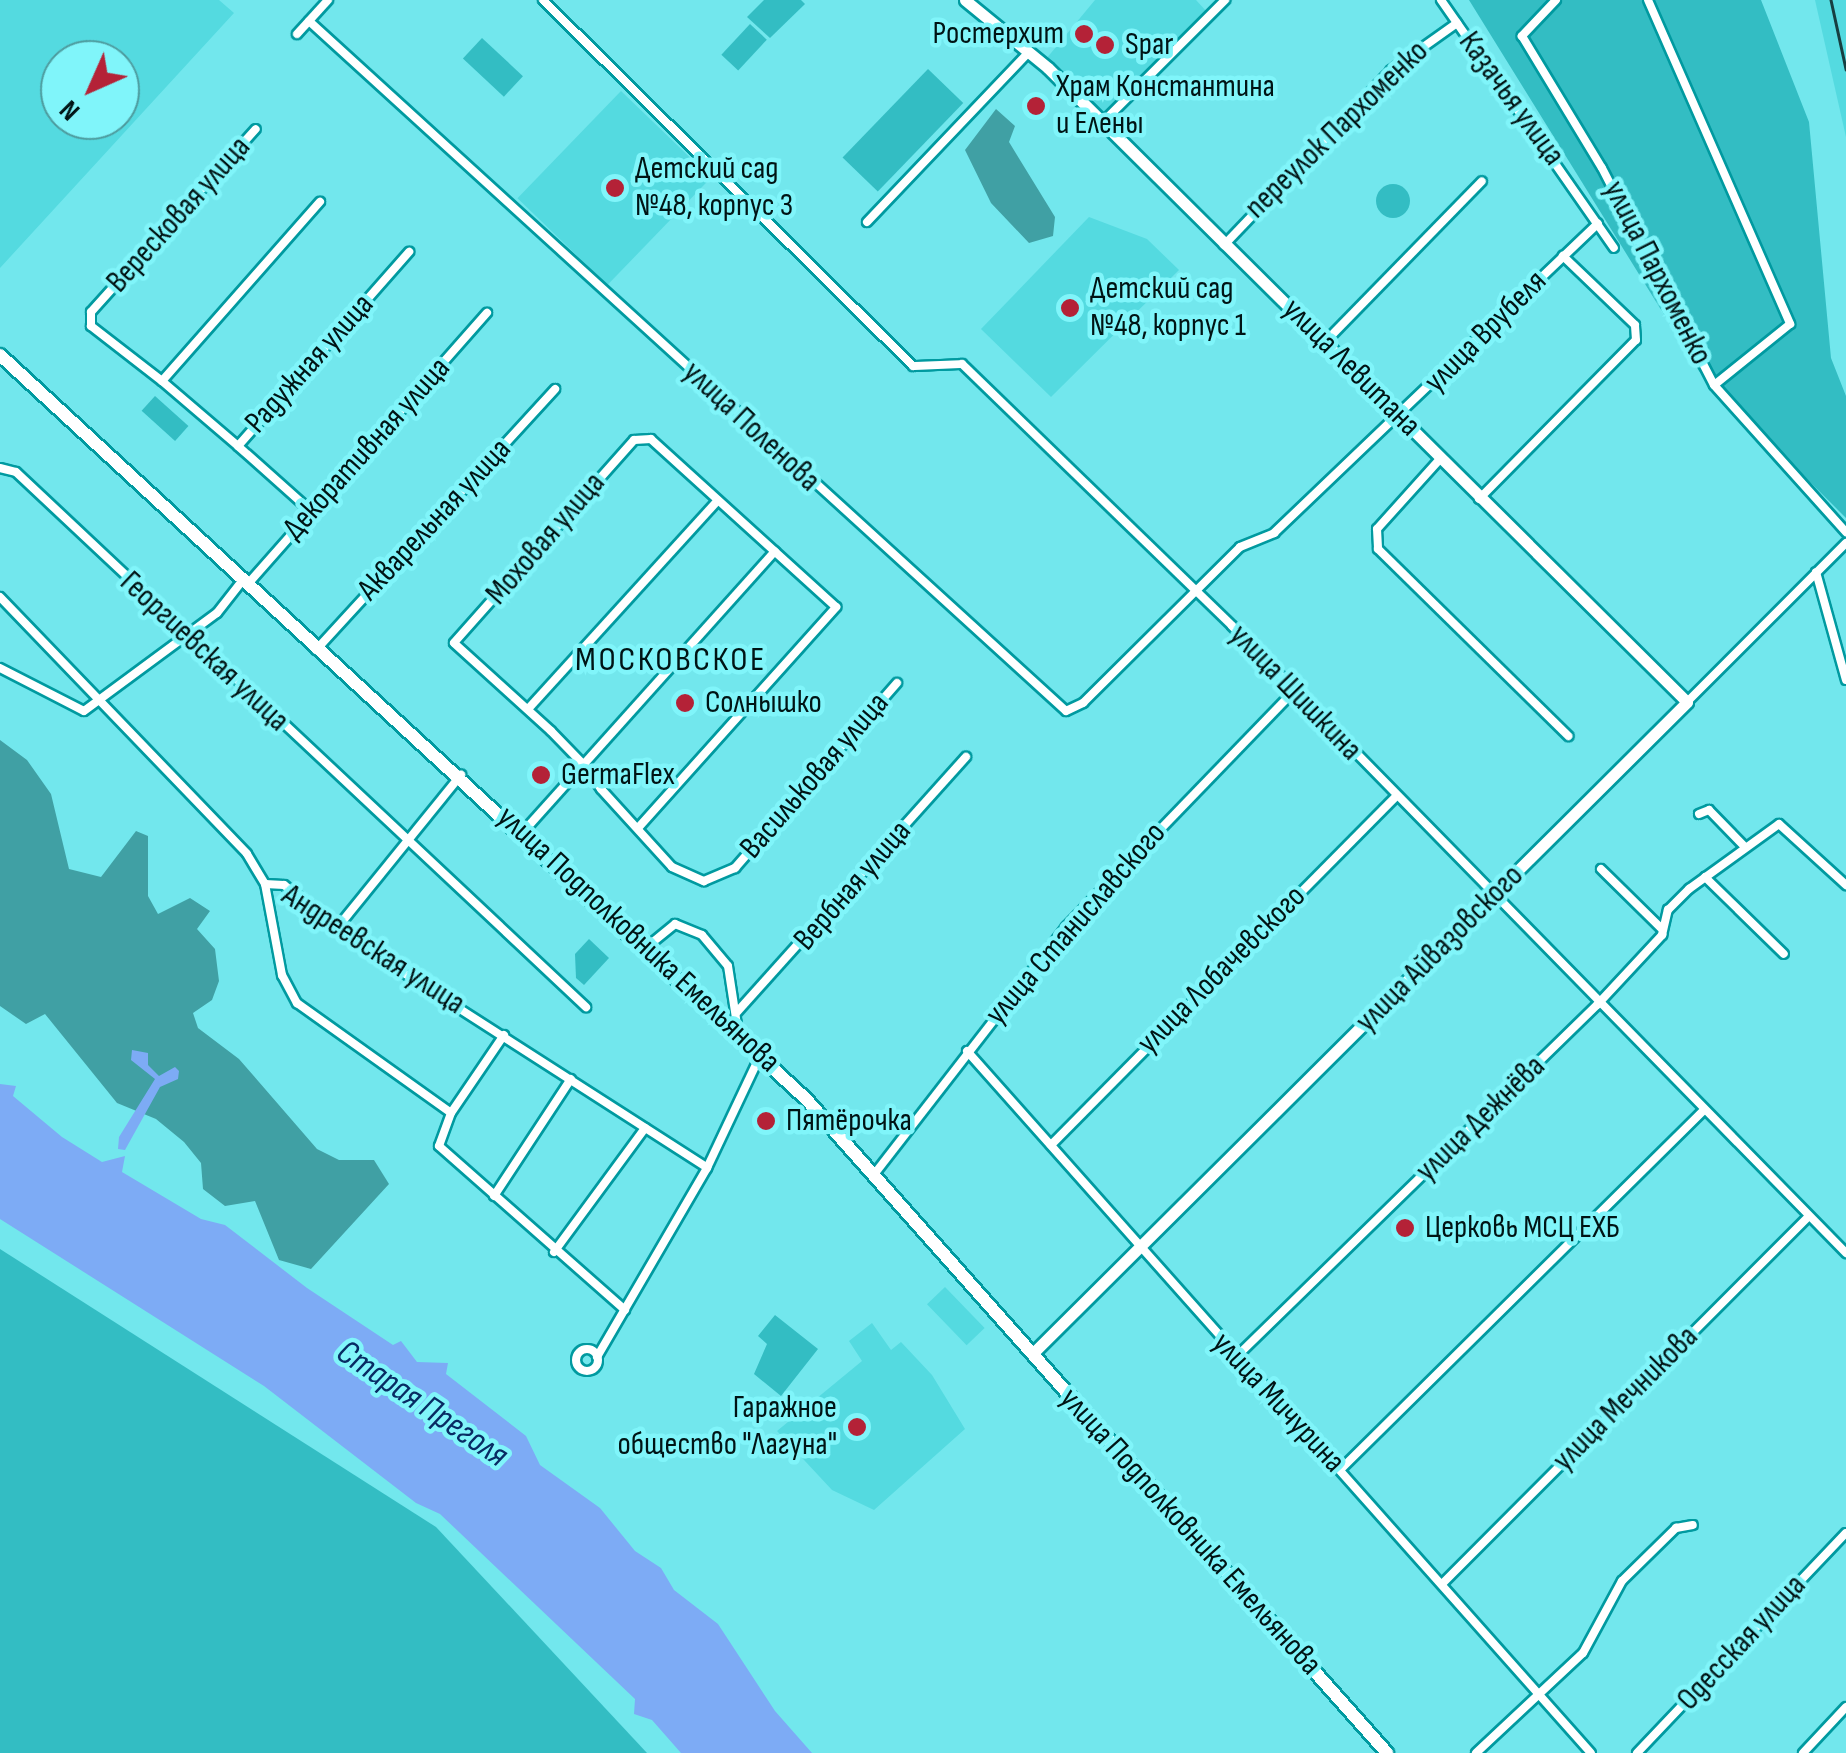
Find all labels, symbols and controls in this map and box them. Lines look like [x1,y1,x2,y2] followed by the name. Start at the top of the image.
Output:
[932,15,1064,53] place label: Ростерхит
[1073,23,1095,45] marker: Ростерхит
[1450,25,1572,173] street label: Казачья улица
[1125,26,1173,64] place label: Spar
[1237,33,1437,227] street label: переулок Пархоменко
[1094,34,1116,56] marker: Spar
[40,40,140,140] north arrow
[1056,69,1275,144] place label: Храм Константина и Елены
[53,93,87,127] text: N
[1025,95,1047,117] marker: Храм Константина и Елены
[99,129,259,301] street label: Вересковая улица
[635,151,793,226] place label: Детский сад №48, корпус 3
[1594,175,1720,371] street label: улица Пархоменко
[604,177,626,199] marker: Детский сад №48, корпус 3
[1417,263,1555,401] street label: улица Врубеля
[1090,271,1246,346] place label: Детский сад №48, корпус 1
[238,286,382,442] street label: Радужная улица
[1274,291,1428,445] street label: улица Левитана
[1059,297,1081,319] marker: Детский сад №48, корпус 1
[275,350,459,548] street label: Декоративная улица
[674,354,828,500] street label: улица Поленова
[350,431,520,609] street label: Акварельная улица
[478,465,614,613] street label: Моховая улица
[111,564,297,740] street label: Георгиевская улица
[1221,617,1369,769] street label: улица Шишкина
[575,639,767,681] district label: МОСКОВСКОЕ
[705,684,822,722] place label: Солнышко
[732,685,898,867] street label: Васильковая улица
[674,692,696,714] marker: Солнышко
[561,756,675,794] place label: GermaFlex
[530,764,552,786] marker: GermaFlex
[489,799,787,1081] street label: улица Подполковника Емельянова
[786,813,920,959] street label: Вербная улица
[978,815,1174,1033] street label: улица Станиславского
[1348,857,1532,1041] street label: улица Айвазовского
[274,877,472,1023] street label: Андреевская улица
[1130,878,1314,1062] street label: улица Лобачевского
[1408,1048,1554,1190] street label: улица Дежнёва
[786,1102,912,1140] place label: Пятёрочка
[755,1110,777,1132] marker: Пятёрочка
[1425,1209,1620,1247] place label: Церковь МСЦ ЕХБ
[1394,1217,1416,1239] marker: Церковь МСЦ ЕХБ
[1545,1318,1707,1480] street label: улица Мечникова
[1203,1325,1353,1481] street label: улица Мичурина
[328,1331,516,1477] water label: Старая Преголя
[1051,1381,1329,1683] street label: улица Подполковника Емельянова
[618,1390,837,1465] place label: Гаражное общество "Лагуна"
[846,1416,868,1438] marker: Гаражное общество "Лагуна"
[1669,1567,1815,1719] street label: Одесская улица

